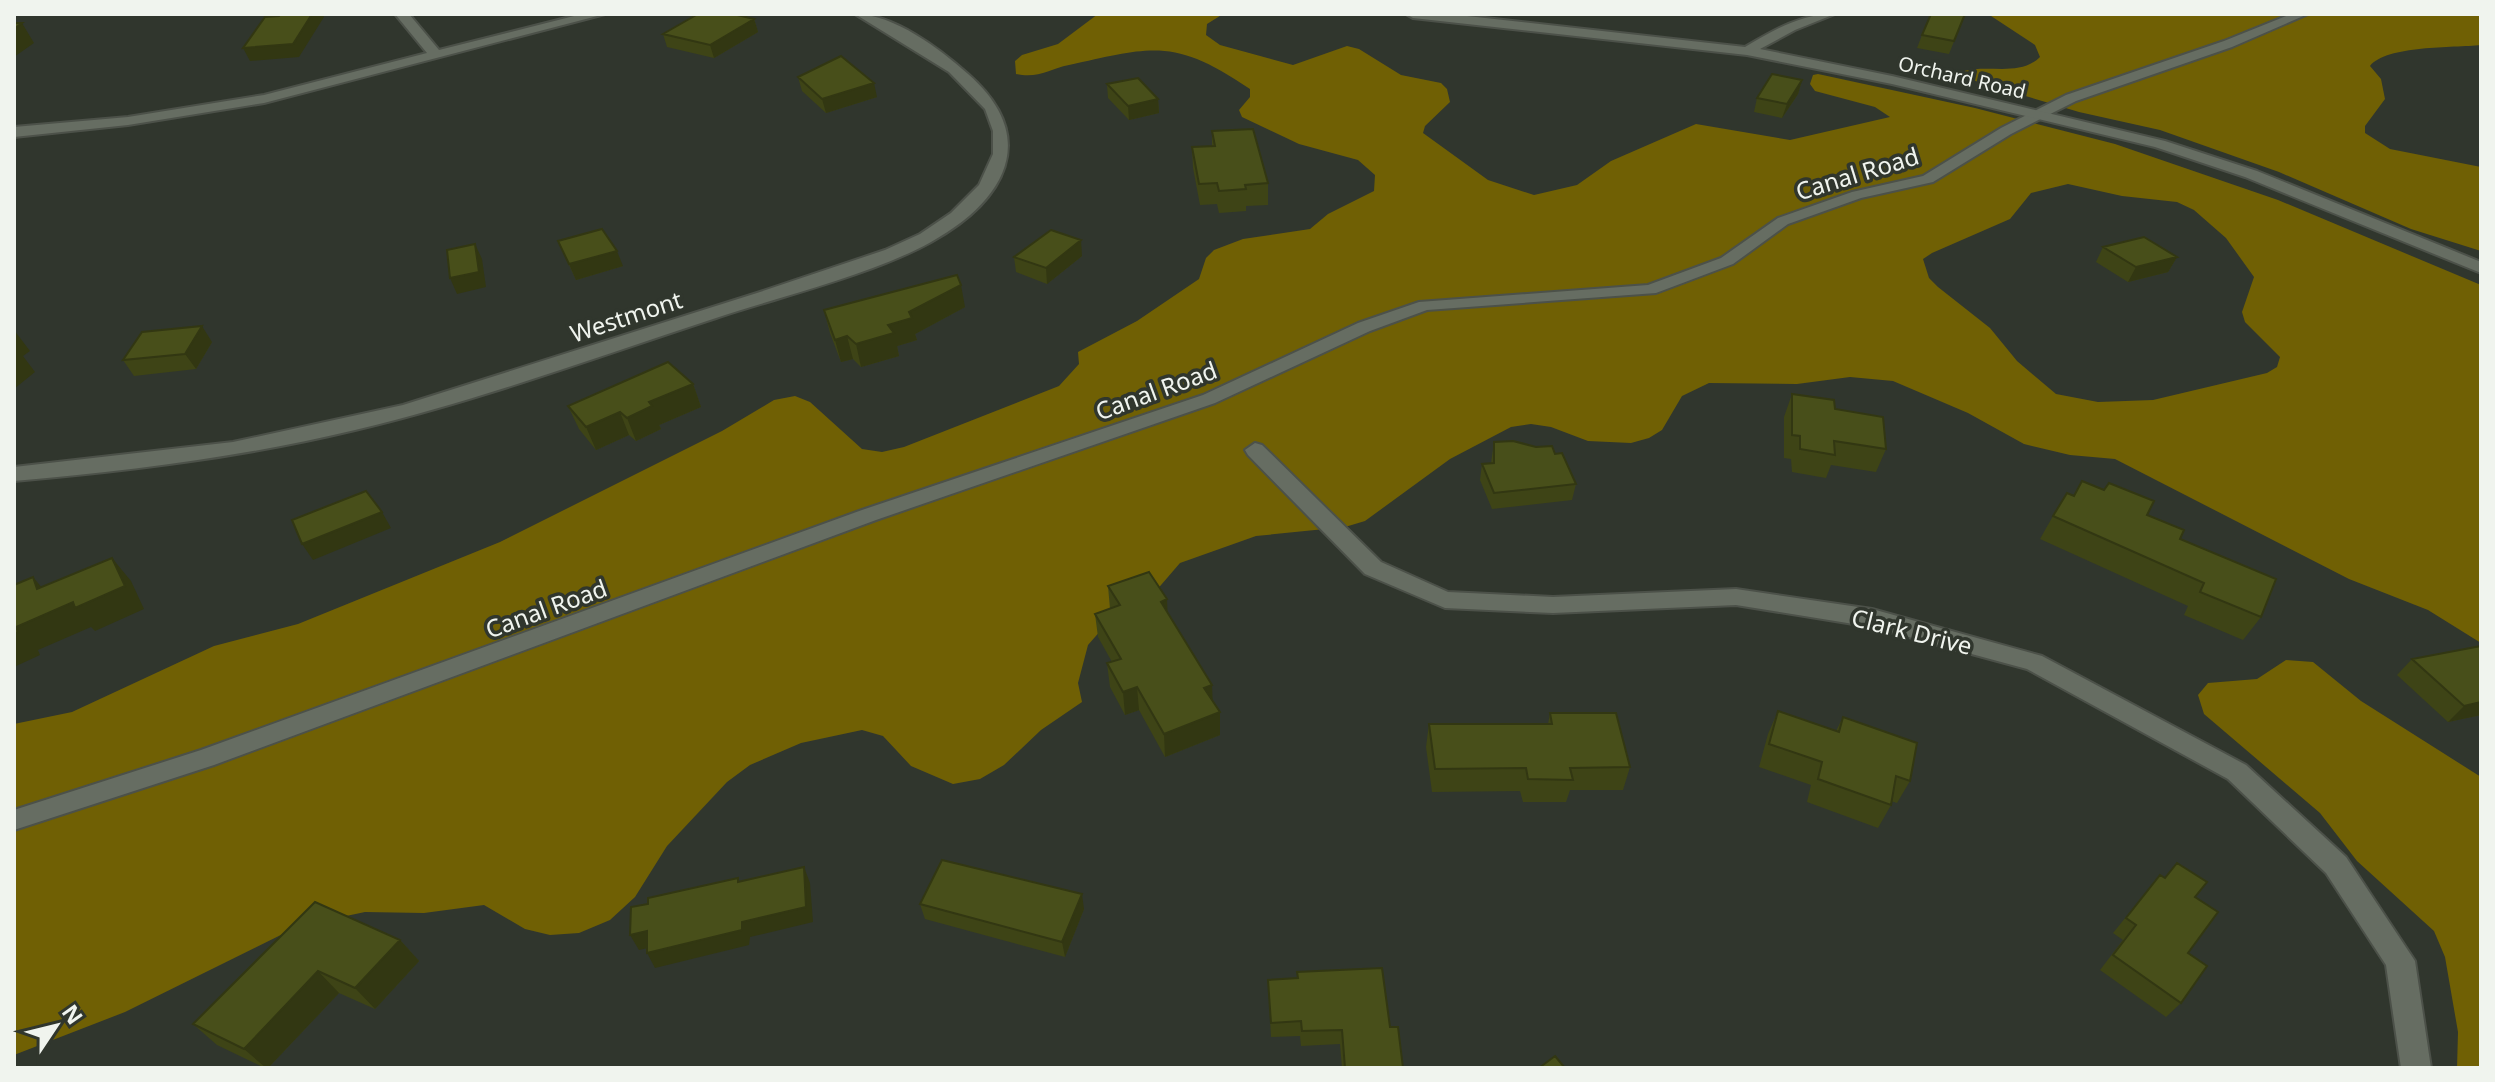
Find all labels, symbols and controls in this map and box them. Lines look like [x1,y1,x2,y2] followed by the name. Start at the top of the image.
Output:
[1896,49,2028,105] street label: Orchard Road
[1791,139,1923,207] street label: Canal Road
[566,282,687,350] street label: Westmont
[1091,353,1221,427] street label: Canal Road
[481,571,611,645] street label: Canal Road
[1848,600,1976,662] street label: Clark Drive
[16,986,96,1066] north arrow
[56,998,91,1030] text: N

